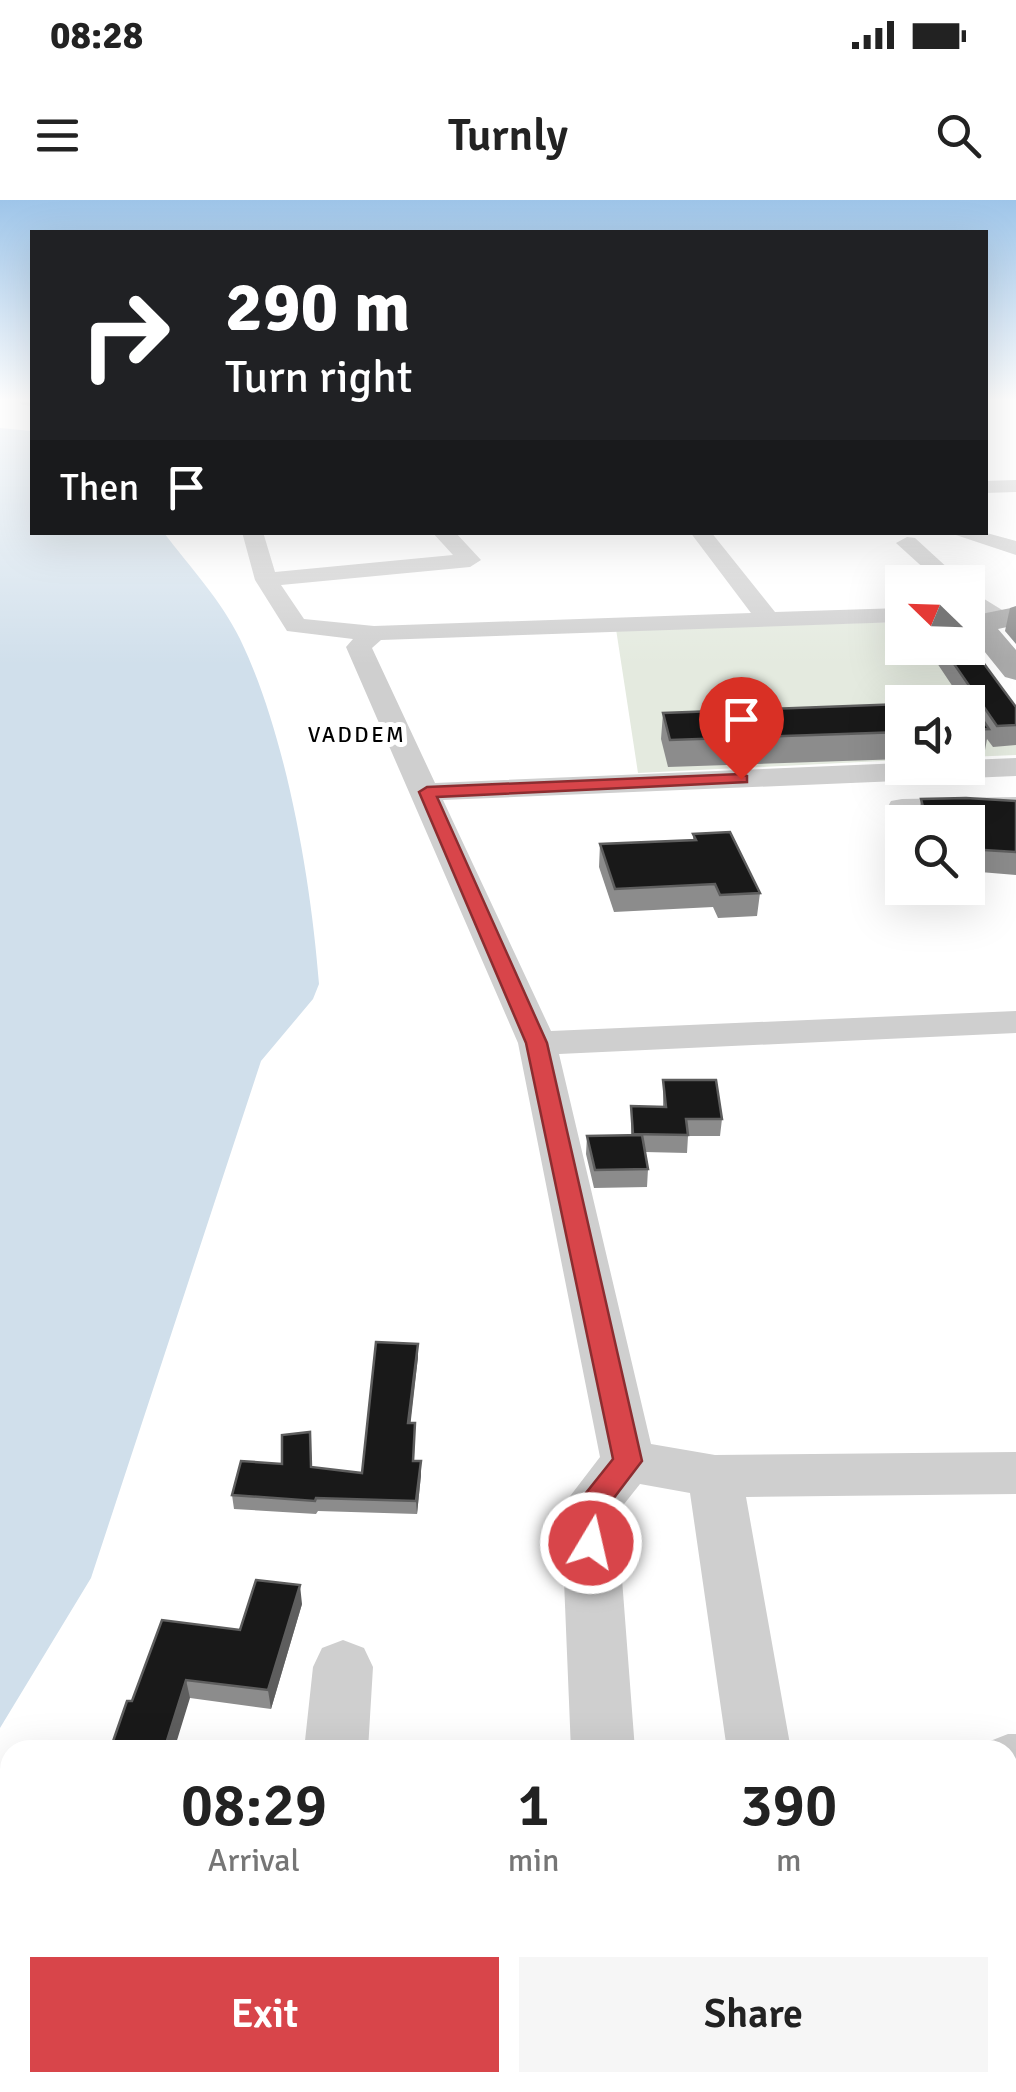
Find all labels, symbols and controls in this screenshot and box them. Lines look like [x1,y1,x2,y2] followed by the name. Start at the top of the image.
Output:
[50,12,143,59] text: 08:28
[30,108,85,163] icon: menu
[448,108,568,163] text: Turnly
[931,108,986,163] icon: search
[225,264,410,350] text: 290 m
[60,270,190,400] icon: right
[225,350,413,405] text: Turn right
[159,460,214,515] icon: arrive
[60,464,139,511] text: Then
[885,565,985,665] north arrow
[885,565,985,905] map controls
[699,677,784,780] pin
[885,685,985,785] button: sound
[714,692,769,747] icon: arrive
[308,721,406,748] district label: VADDEM
[885,805,985,905] button: search
[539,1491,643,1595] position arrow
[181,1769,327,1843] text: 08:29
[517,1769,550,1843] text: 1
[740,1769,837,1843] text: 390
[208,1841,300,1880] text: Arrival
[508,1841,559,1880] text: min
[776,1841,802,1880] text: m
[30,1957,499,2072] button: Exit
[519,1957,988,2072] button: Share

